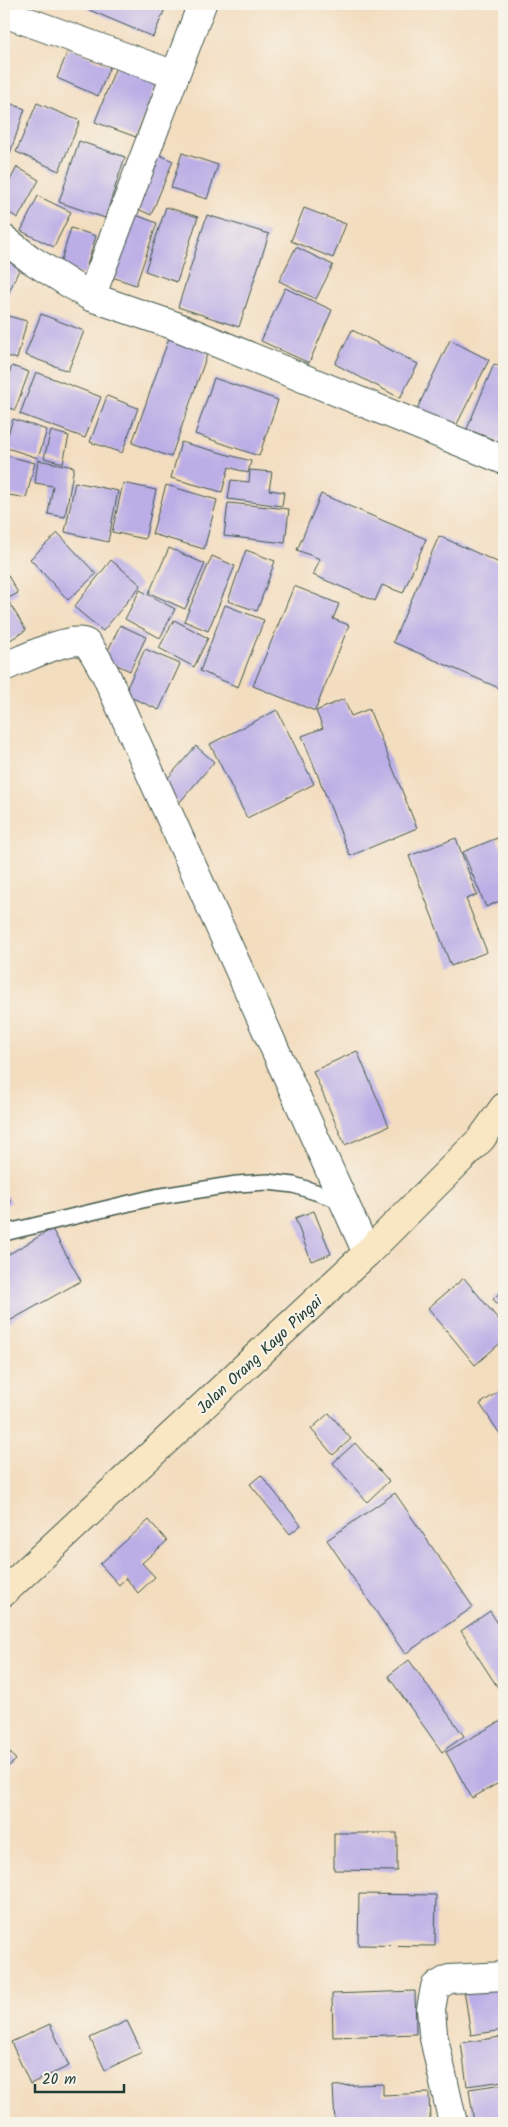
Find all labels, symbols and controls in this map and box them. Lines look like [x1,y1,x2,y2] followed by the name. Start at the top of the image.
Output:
[191,1289,330,1420] street label: Jalan Orang Kayo Pingai
[35,2062,124,2094] scale bar
[42,2068,76,2092] text: 20 m

